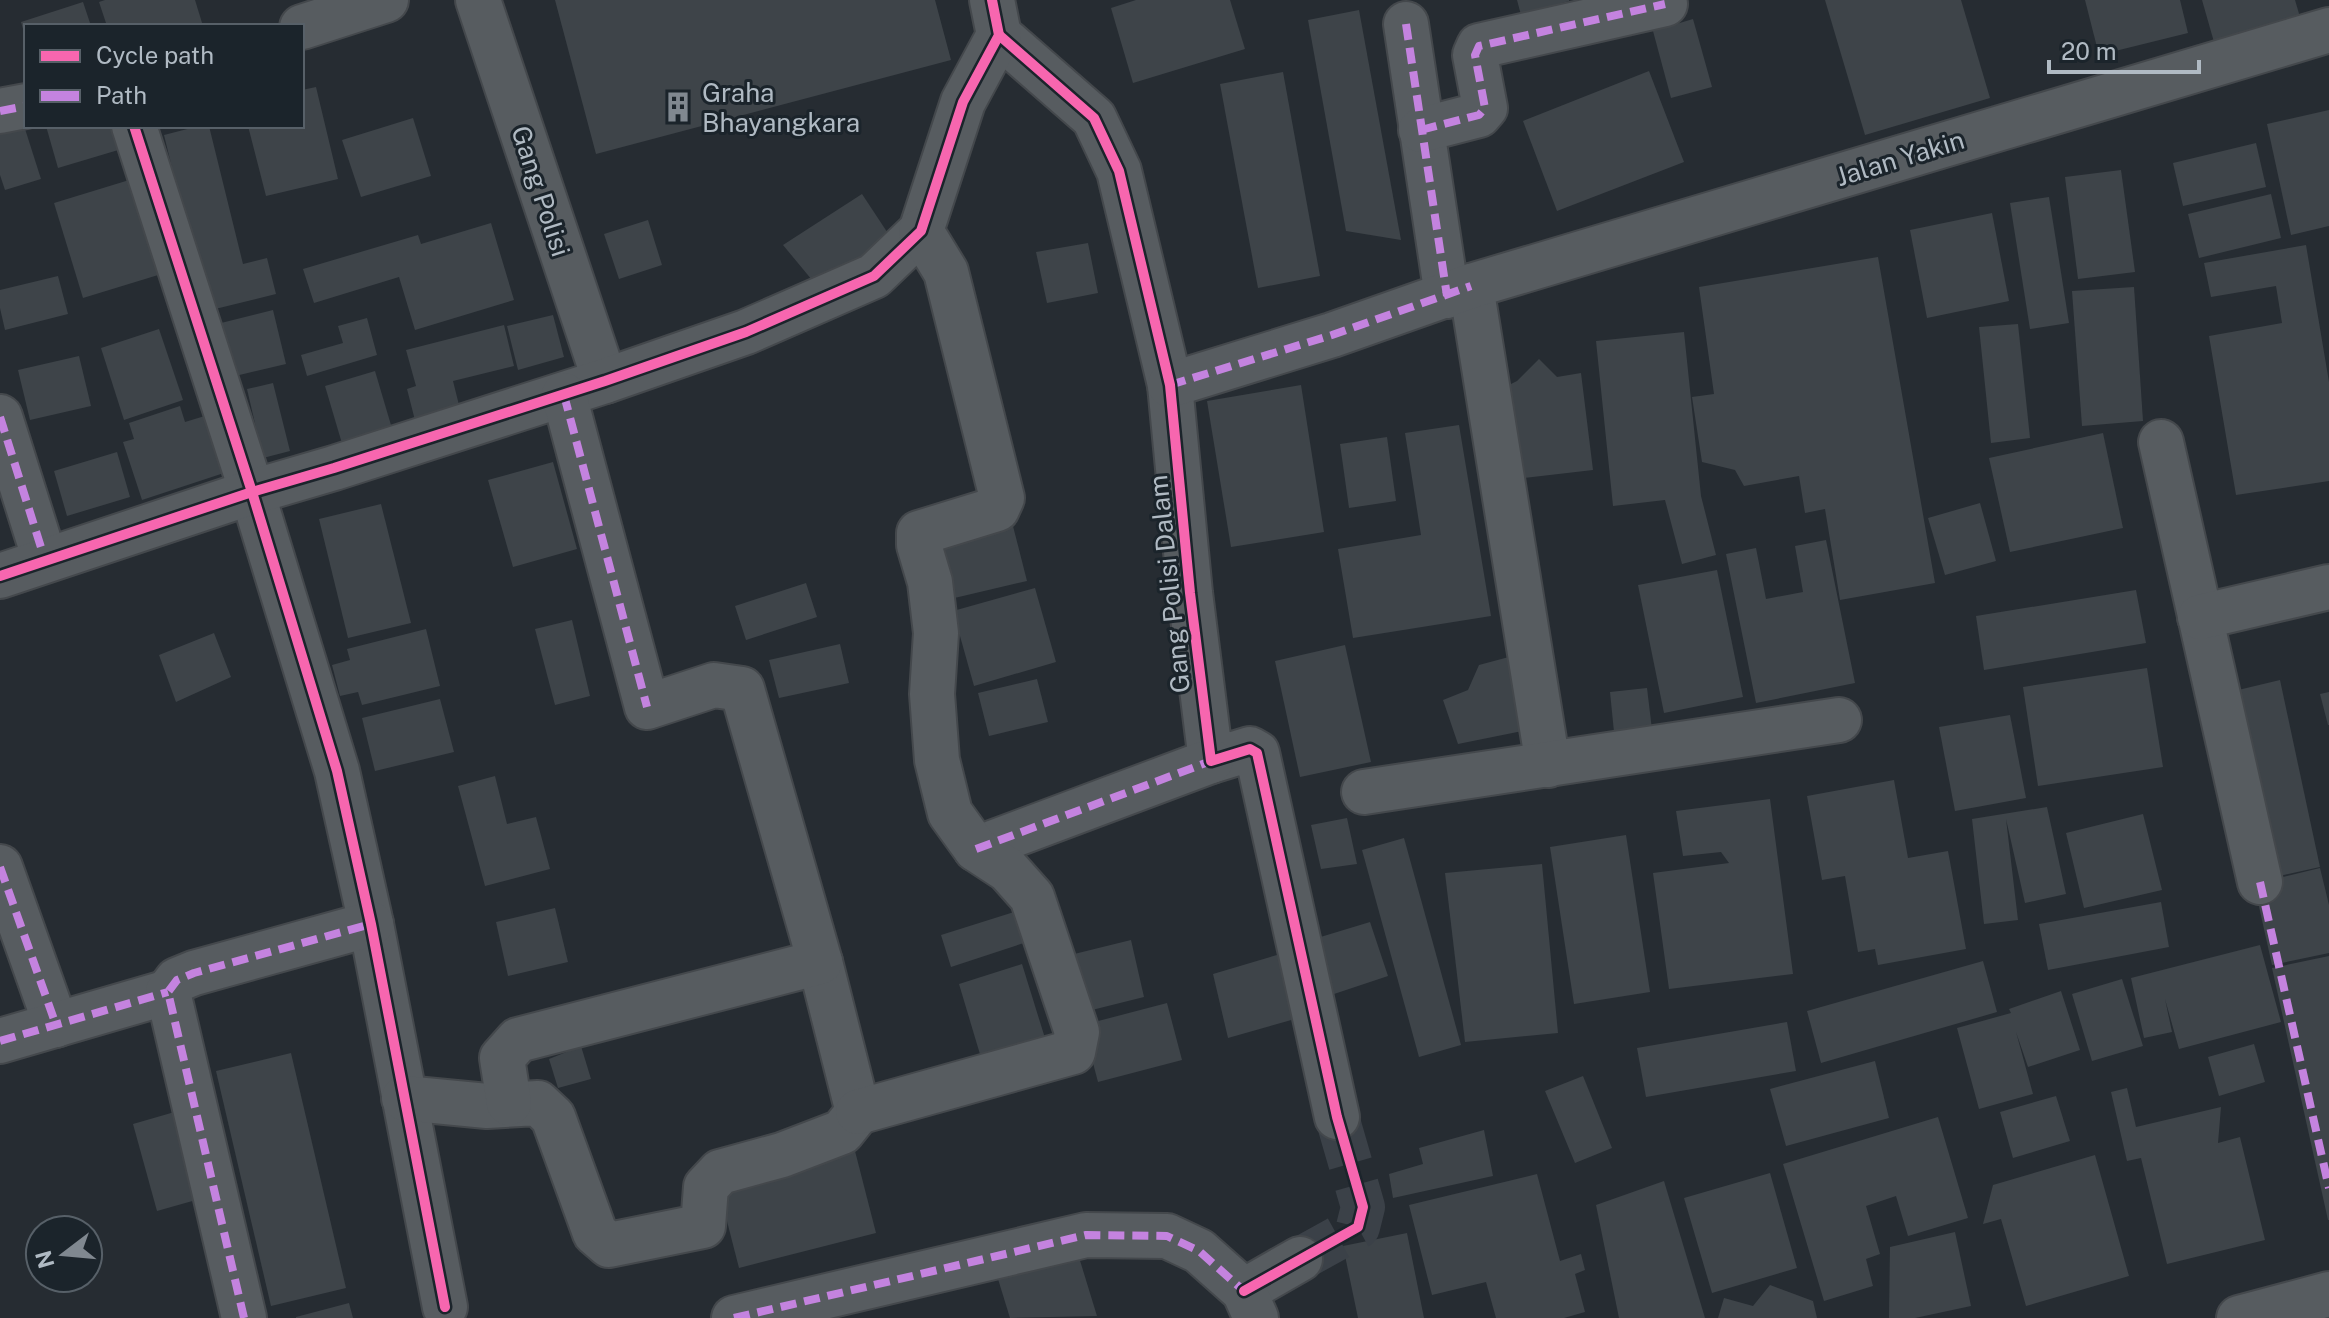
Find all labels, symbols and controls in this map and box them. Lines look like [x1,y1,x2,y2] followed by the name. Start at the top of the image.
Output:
[24,24,304,128] legend
[2049,24,2199,74] scale bar
[2061,37,2117,65] text: 20 m
[96,41,214,69] text: Cycle path
[702,77,860,138] place label: Graha Bhayangkara
[96,81,147,109] text: Path
[661,90,695,124] building icon: Graha Bhayangkara
[505,122,577,260] street label: Gang Polisi
[1832,124,1968,192] street label: Jalan Yakin
[1142,473,1196,695] street label: Gang Polisi Dalam
[24,1214,104,1294] north arrow
[30,1248,60,1271] text: N

